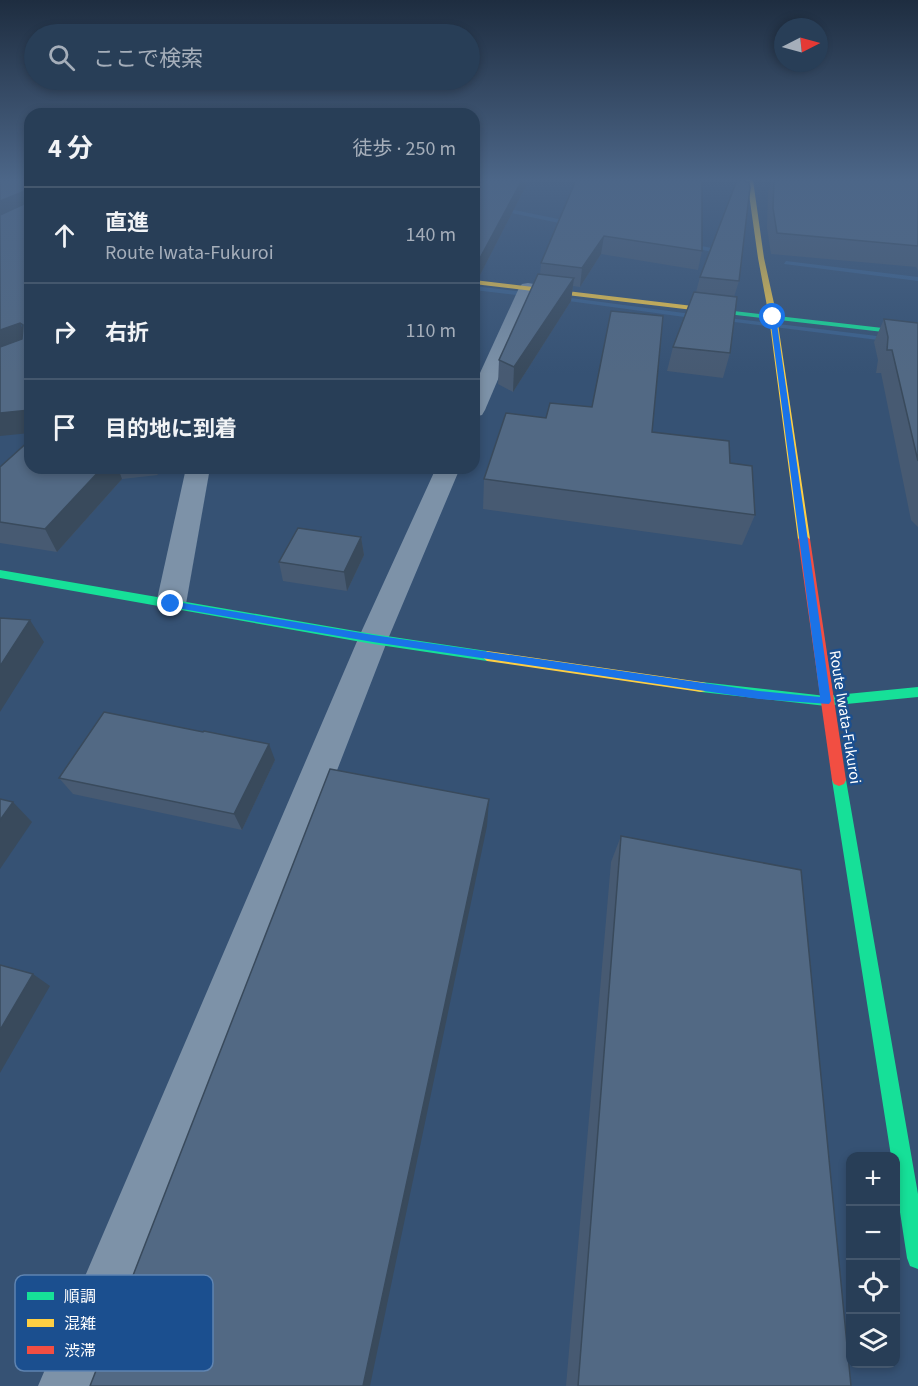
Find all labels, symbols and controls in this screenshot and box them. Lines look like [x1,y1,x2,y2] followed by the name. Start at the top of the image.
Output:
[774,18,828,72] north arrow
[24,24,480,90] search box
[45,41,78,74] icon: search
[93,43,203,75] text: ここで検索
[48,130,93,167] text: 4 分
[353,135,456,163] text: 徒歩 · 250 m
[105,207,149,239] text: 直進
[48,219,81,252] icon: ahead
[406,221,456,249] text: 140 m
[105,239,274,267] text: Route Iwata-Fukuroi
[759,303,785,329] route start
[48,315,81,348] icon: right
[105,317,149,349] text: 右折
[406,317,456,345] text: 110 m
[48,411,81,444] icon: arrive
[105,413,237,445] text: 目的地に到着
[157,590,183,616] route end
[824,649,866,785] street label: Route Iwata-Fukuroi
[846,1152,900,1368] map controls
[846,1152,900,1206] button: +
[846,1206,900,1260] button: −
[846,1260,900,1314] button: locate
[15,1275,213,1371] legend
[64,1286,96,1308] text: 順調
[64,1313,96,1335] text: 混雑
[846,1314,900,1368] button: layers
[64,1340,96,1362] text: 渋滞

